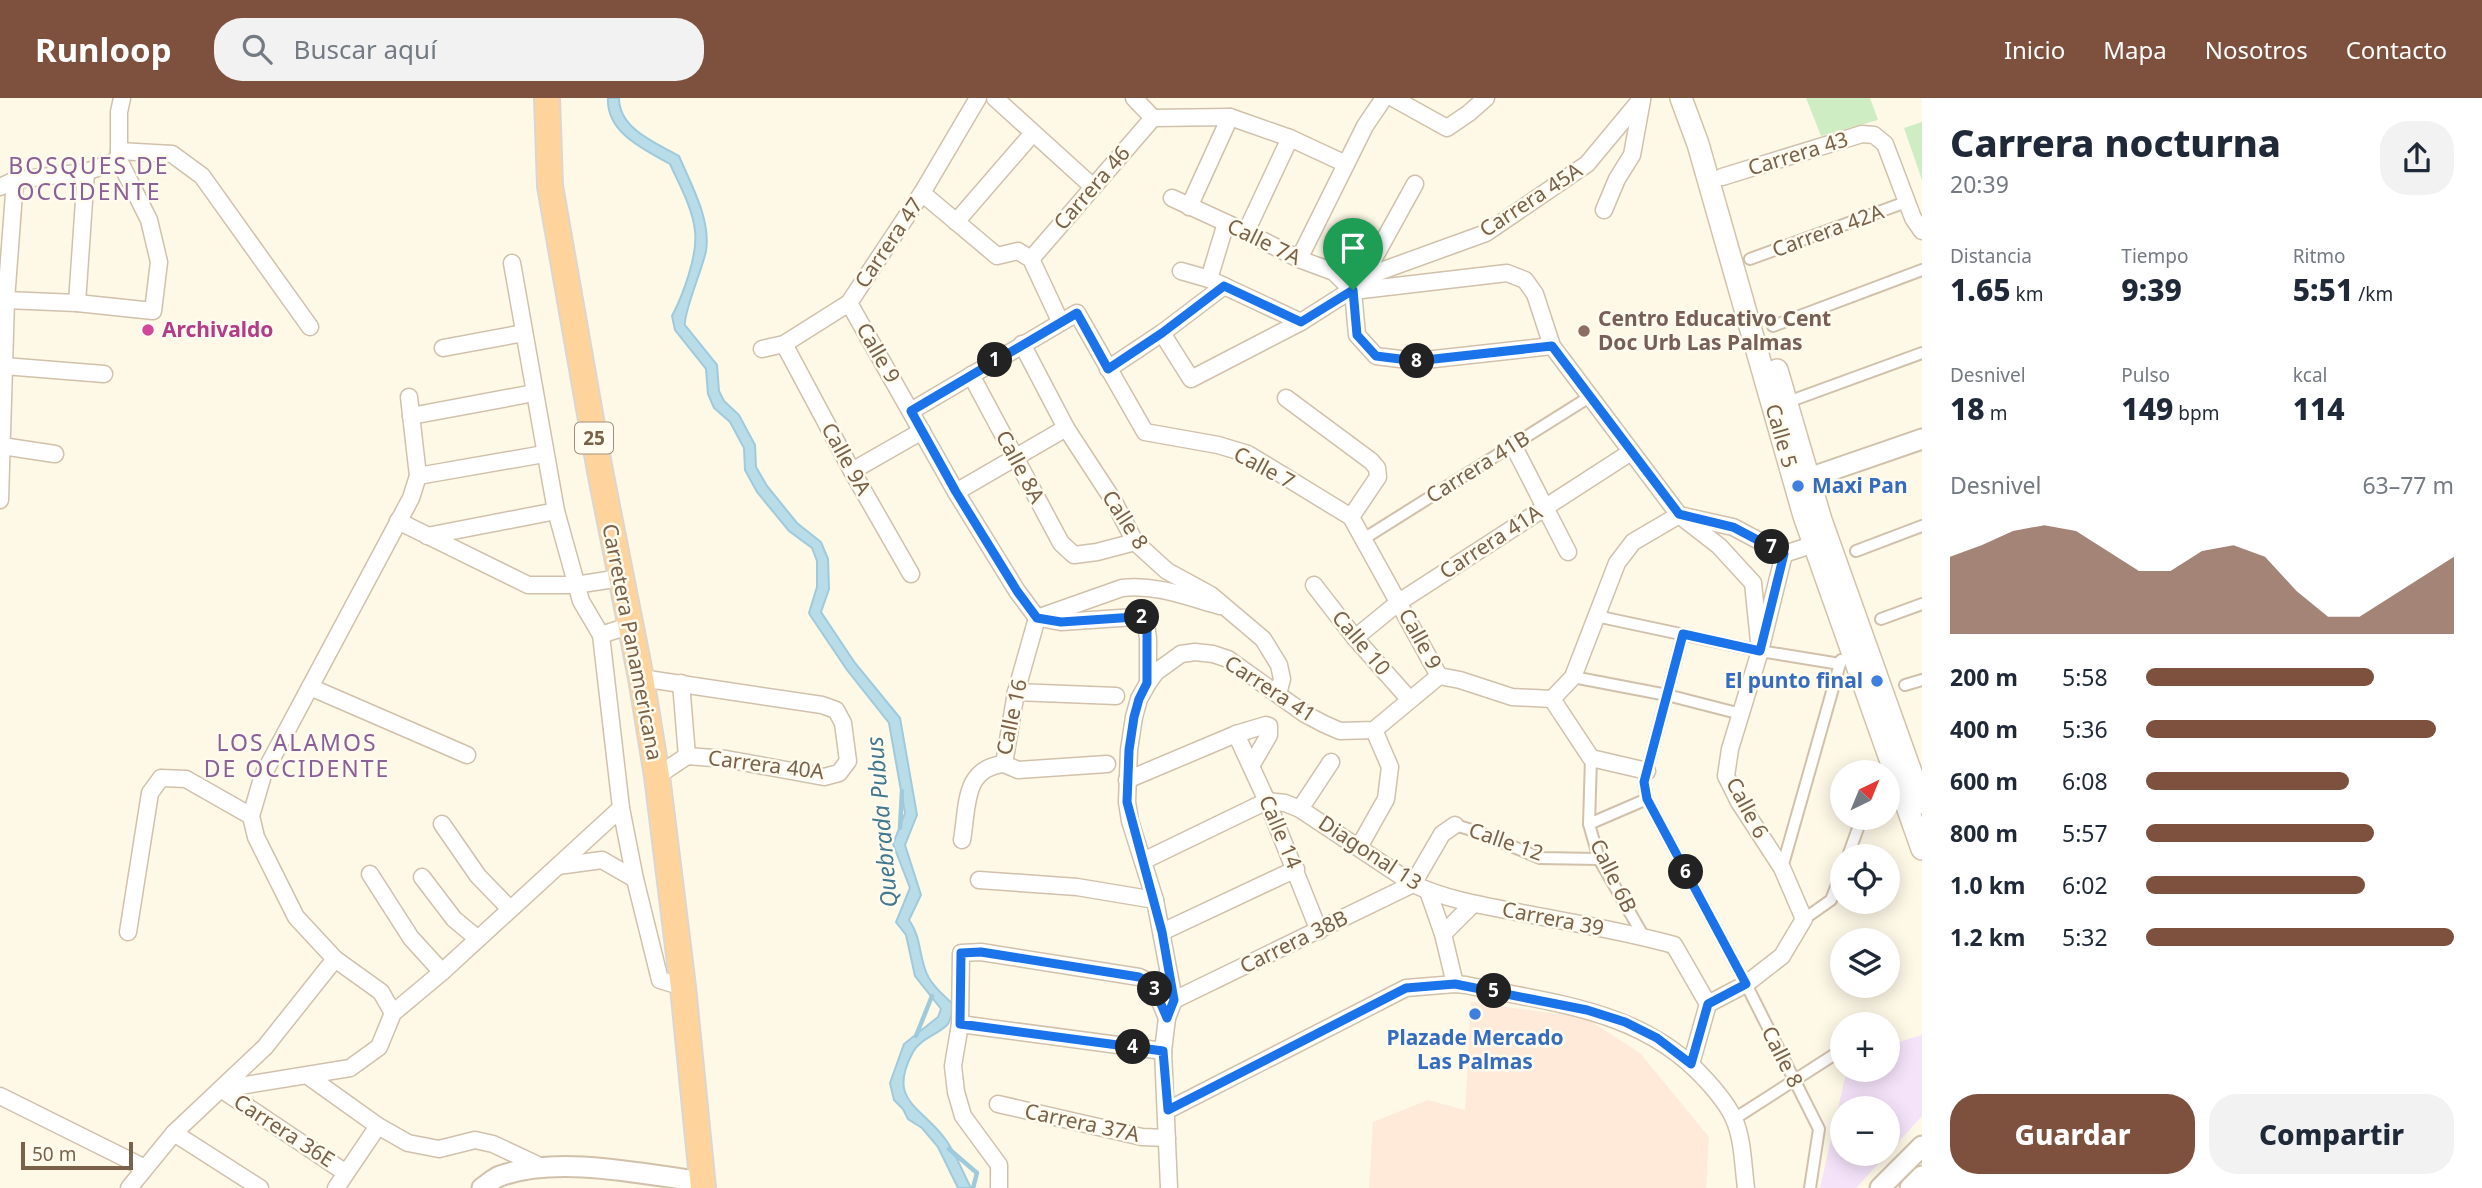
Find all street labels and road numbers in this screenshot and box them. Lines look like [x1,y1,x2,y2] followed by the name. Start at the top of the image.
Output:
[1744,125,1851,182] street label: Carrera 43
[1047,139,1136,236] street label: Carrera 46
[1474,155,1588,243] street label: Carrera 45A
[848,192,929,293] street label: Carrera 47
[1768,197,1888,263] street label: Carrera 42A
[1223,211,1306,271] street label: Calle 7A
[850,317,907,388] street label: Calle 9
[1760,401,1804,471] street label: Calle 5
[816,417,878,500] street label: Calle 9A
[575,422,613,454] road number: 25
[1420,423,1534,509] street label: Carrera 41B
[990,425,1052,508] street label: Calle 8A
[1229,439,1300,495] street label: Calle 7
[1096,484,1155,554] street label: Calle 8
[1434,497,1548,585] street label: Carrera 41A
[596,521,670,762] street label: Carretera Panamericana
[1393,603,1449,674] street label: Calle 9
[1326,604,1397,681] street label: Calle 10
[1220,648,1322,728] street label: Carrera 41
[989,676,1033,757] street label: Calle 16
[706,743,826,785] street label: Carrera 40A
[1720,772,1776,843] street label: Calle 6
[1253,791,1309,873] street label: Calle 14
[1314,808,1428,896] street label: Diagonal 13
[1465,815,1547,867] street label: Calle 12
[1584,834,1644,917] street label: Calle 6B
[1500,894,1607,942] street label: Carrera 39
[1235,903,1352,979] street label: Carrera 38B
[1756,1021,1810,1092] street label: Calle 8
[229,1087,340,1173] street label: Carrera 36E
[1022,1096,1143,1148] street label: Carrera 37A

